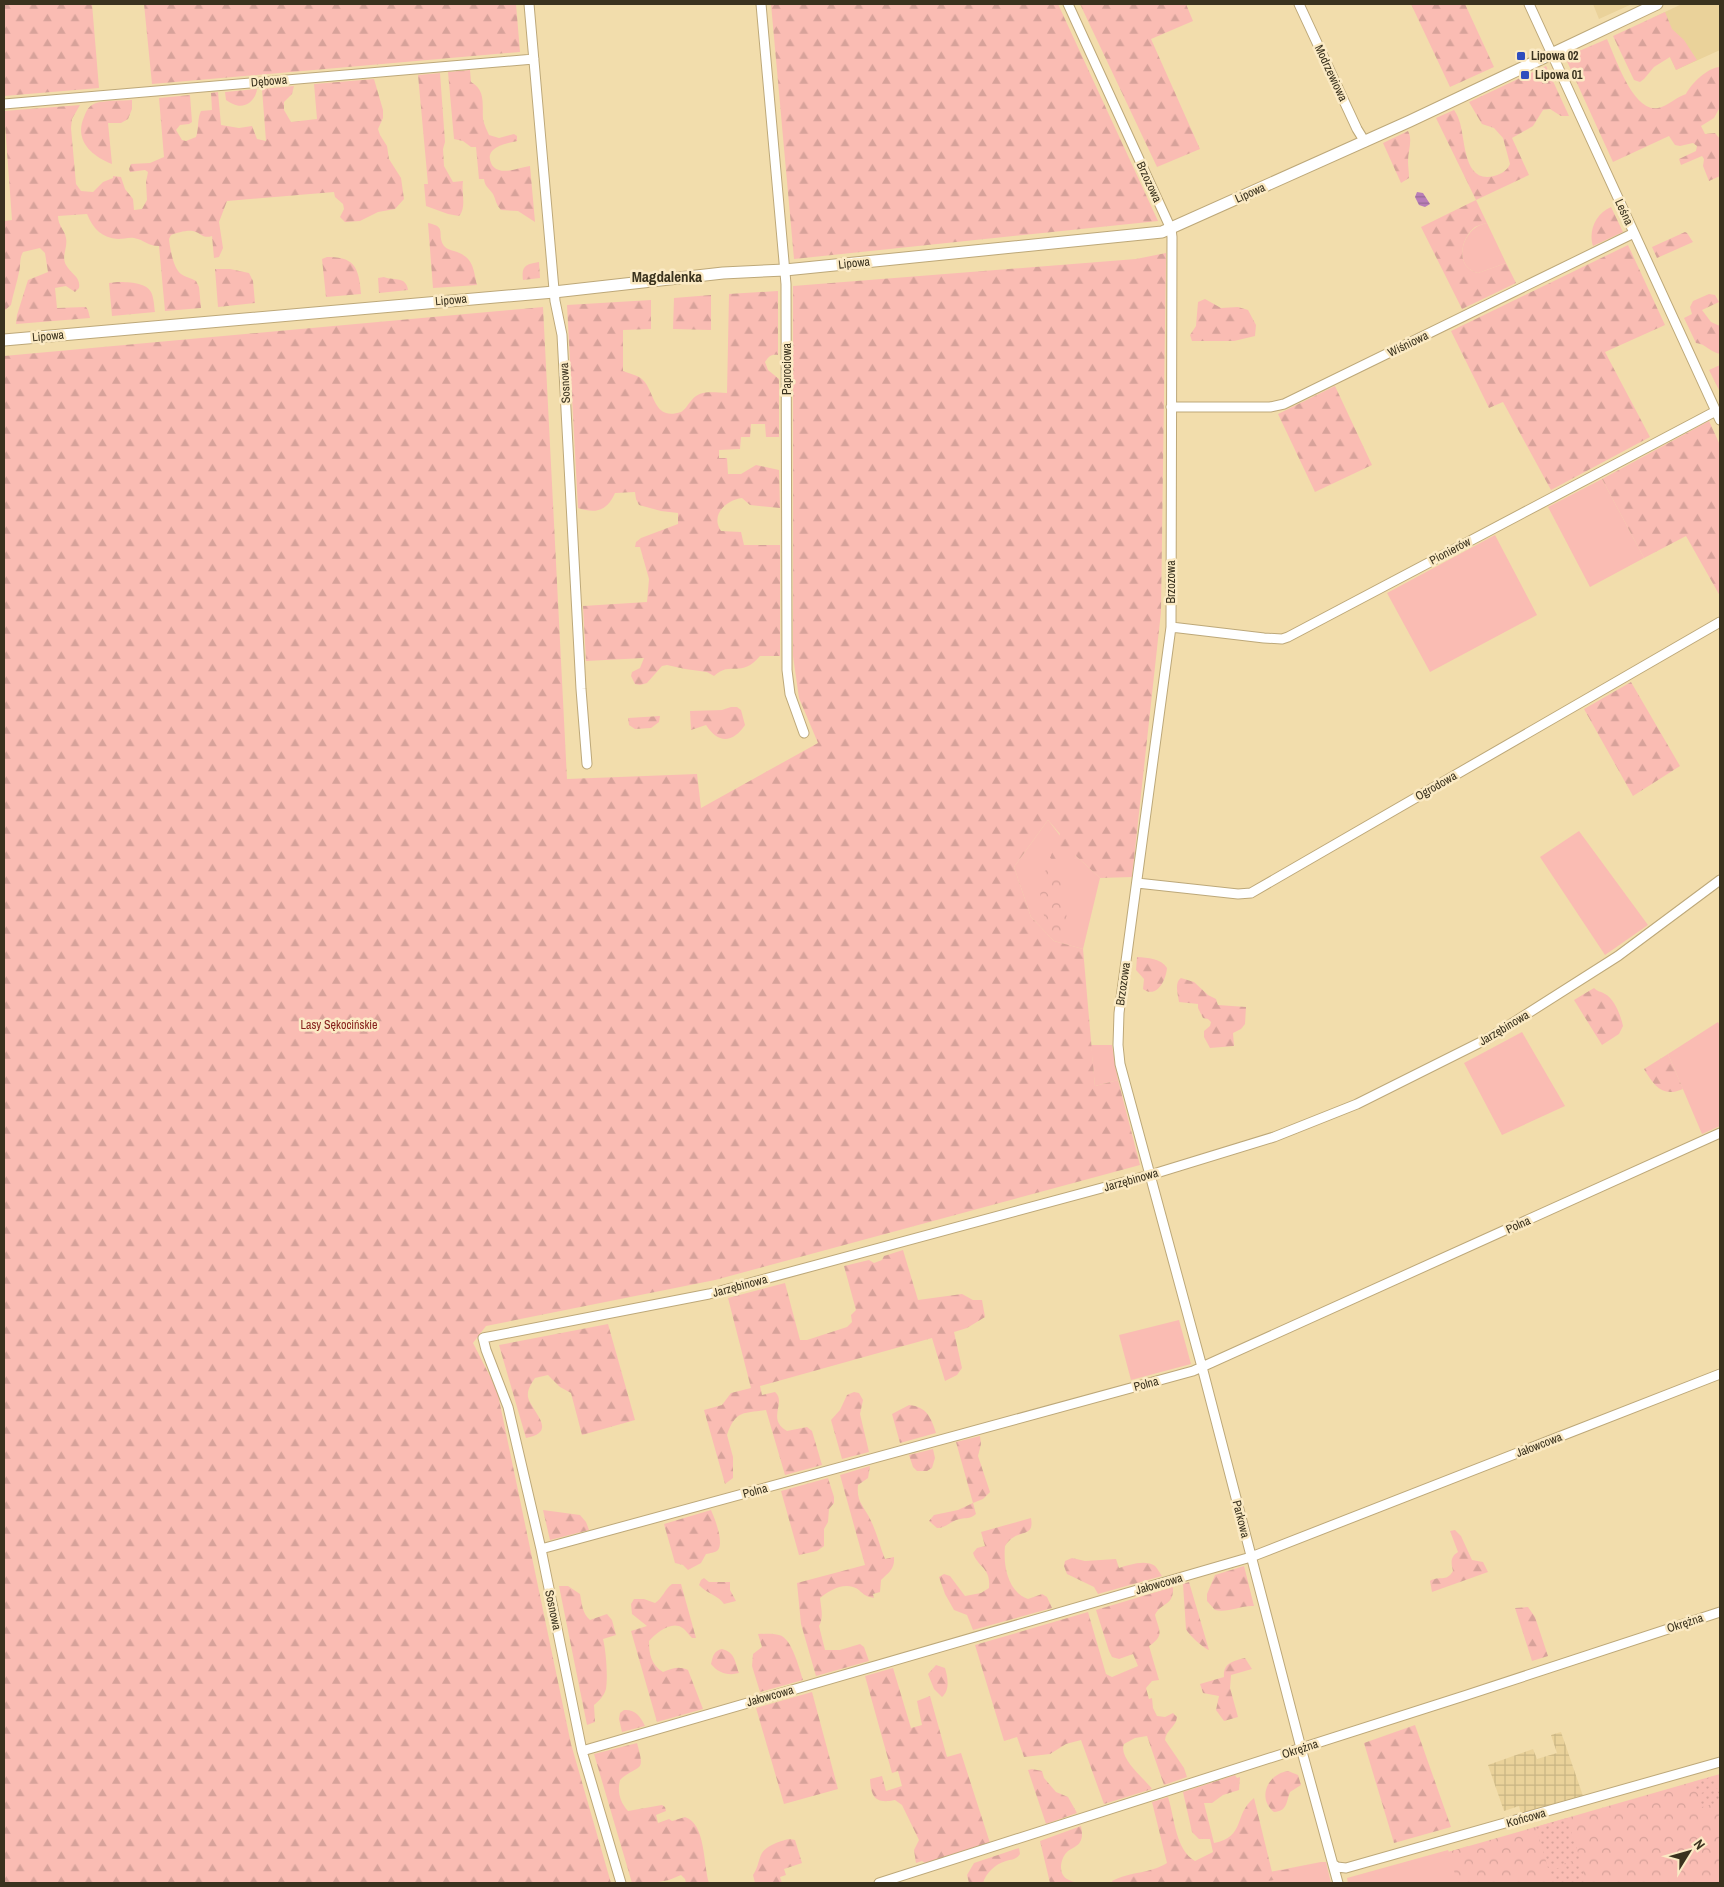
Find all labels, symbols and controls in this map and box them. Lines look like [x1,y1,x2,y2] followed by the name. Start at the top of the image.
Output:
[1311,42,1351,104] street label: Modrzewiowa
[1531,48,1579,64] place label: Lipowa 02
[1515,50,1527,62] marker: Lipowa 02
[1535,67,1583,83] place label: Lipowa 01
[1519,69,1531,81] marker: Lipowa 01
[250,71,288,91] street label: Dębowa
[1133,159,1166,205] street label: Brzozowa
[1232,179,1268,207] street label: Lipowa
[1611,196,1637,228] street label: Leśna
[837,253,871,273] street label: Lipowa
[632,266,702,287] district label: Magdalenka
[434,291,468,309] street label: Lipowa
[31,327,65,345] street label: Lipowa
[1385,327,1431,361] street label: Wiśniowa
[779,342,795,395] street label: Paprociowa
[556,362,574,404] street label: Sosnowa
[1427,533,1474,568] street label: Pionierów
[1163,560,1179,604] street label: Brzozowa
[1412,767,1460,804] street label: Ogrodowa
[1112,961,1134,1007] street label: Brzozowa
[1476,1007,1532,1049] street label: Jarzębinowa
[300,1017,378,1033] park label: Lasy Sękocińskie
[1102,1164,1161,1195] street label: Jarzębinowa
[1503,1212,1533,1237] street label: Polna
[711,1271,770,1301] street label: Jarzębinowa
[1132,1373,1161,1395] street label: Polna
[1514,1429,1565,1461] street label: Jałowcowa
[741,1480,770,1502] street label: Polna
[1229,1498,1254,1540] street label: Parkowa
[1134,1570,1185,1598] street label: Jałowcowa
[541,1589,565,1632] street label: Sosnowa
[1665,1609,1706,1636] street label: Okrężna
[745,1682,796,1710] street label: Jałowcowa
[1280,1735,1321,1762] street label: Okrężna
[1504,1805,1548,1831] street label: Końcowa
[1664,1827,1714,1877] north arrow
[1690,1835,1709,1853] text: N

